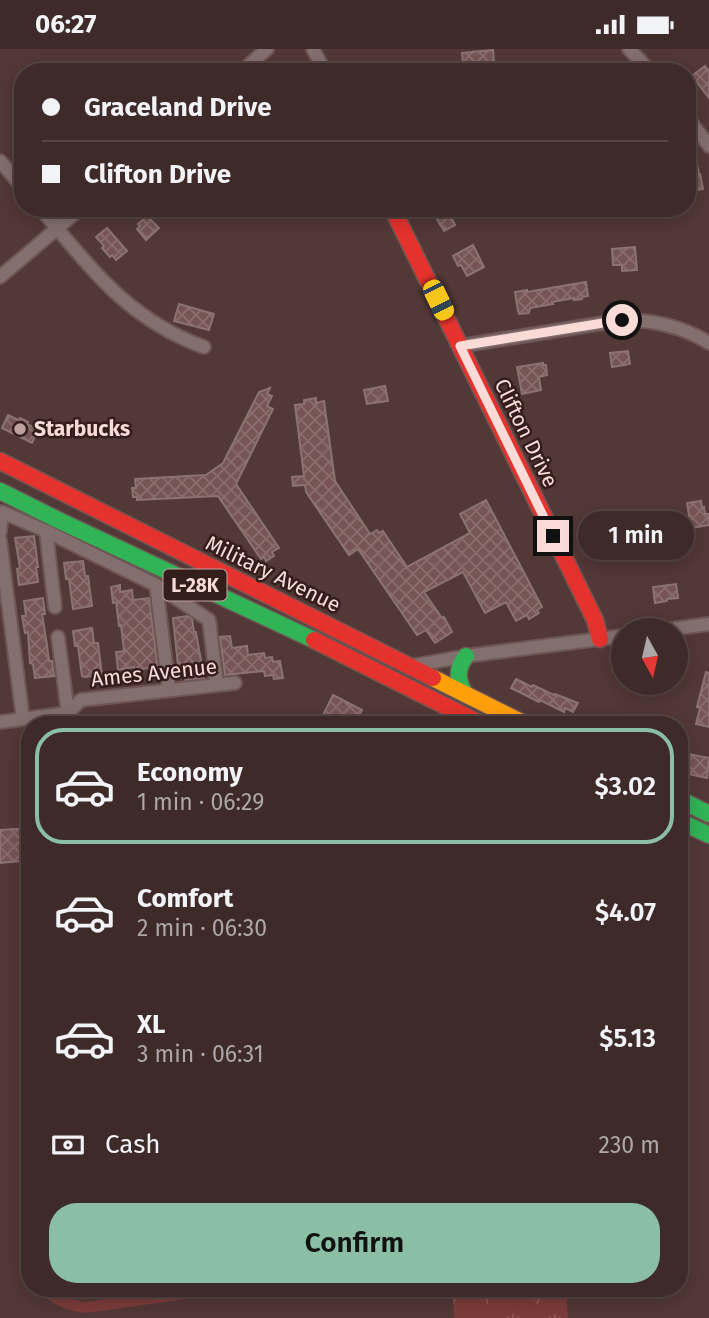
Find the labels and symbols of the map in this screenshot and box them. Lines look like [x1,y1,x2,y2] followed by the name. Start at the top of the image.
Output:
[420,277,457,323] car
[606,304,638,336] route start
[489,375,563,491] street label: Clifton Drive
[34,416,130,442] place label: Starbucks
[12,421,28,437] marker: Starbucks
[578,511,693,561] callout: 1 min
[537,520,569,552] route end
[201,530,345,618] street label: Military Avenue
[164,569,227,601] road number: L-28K
[611,618,688,695] north arrow
[90,653,218,693] street label: Ames Avenue

